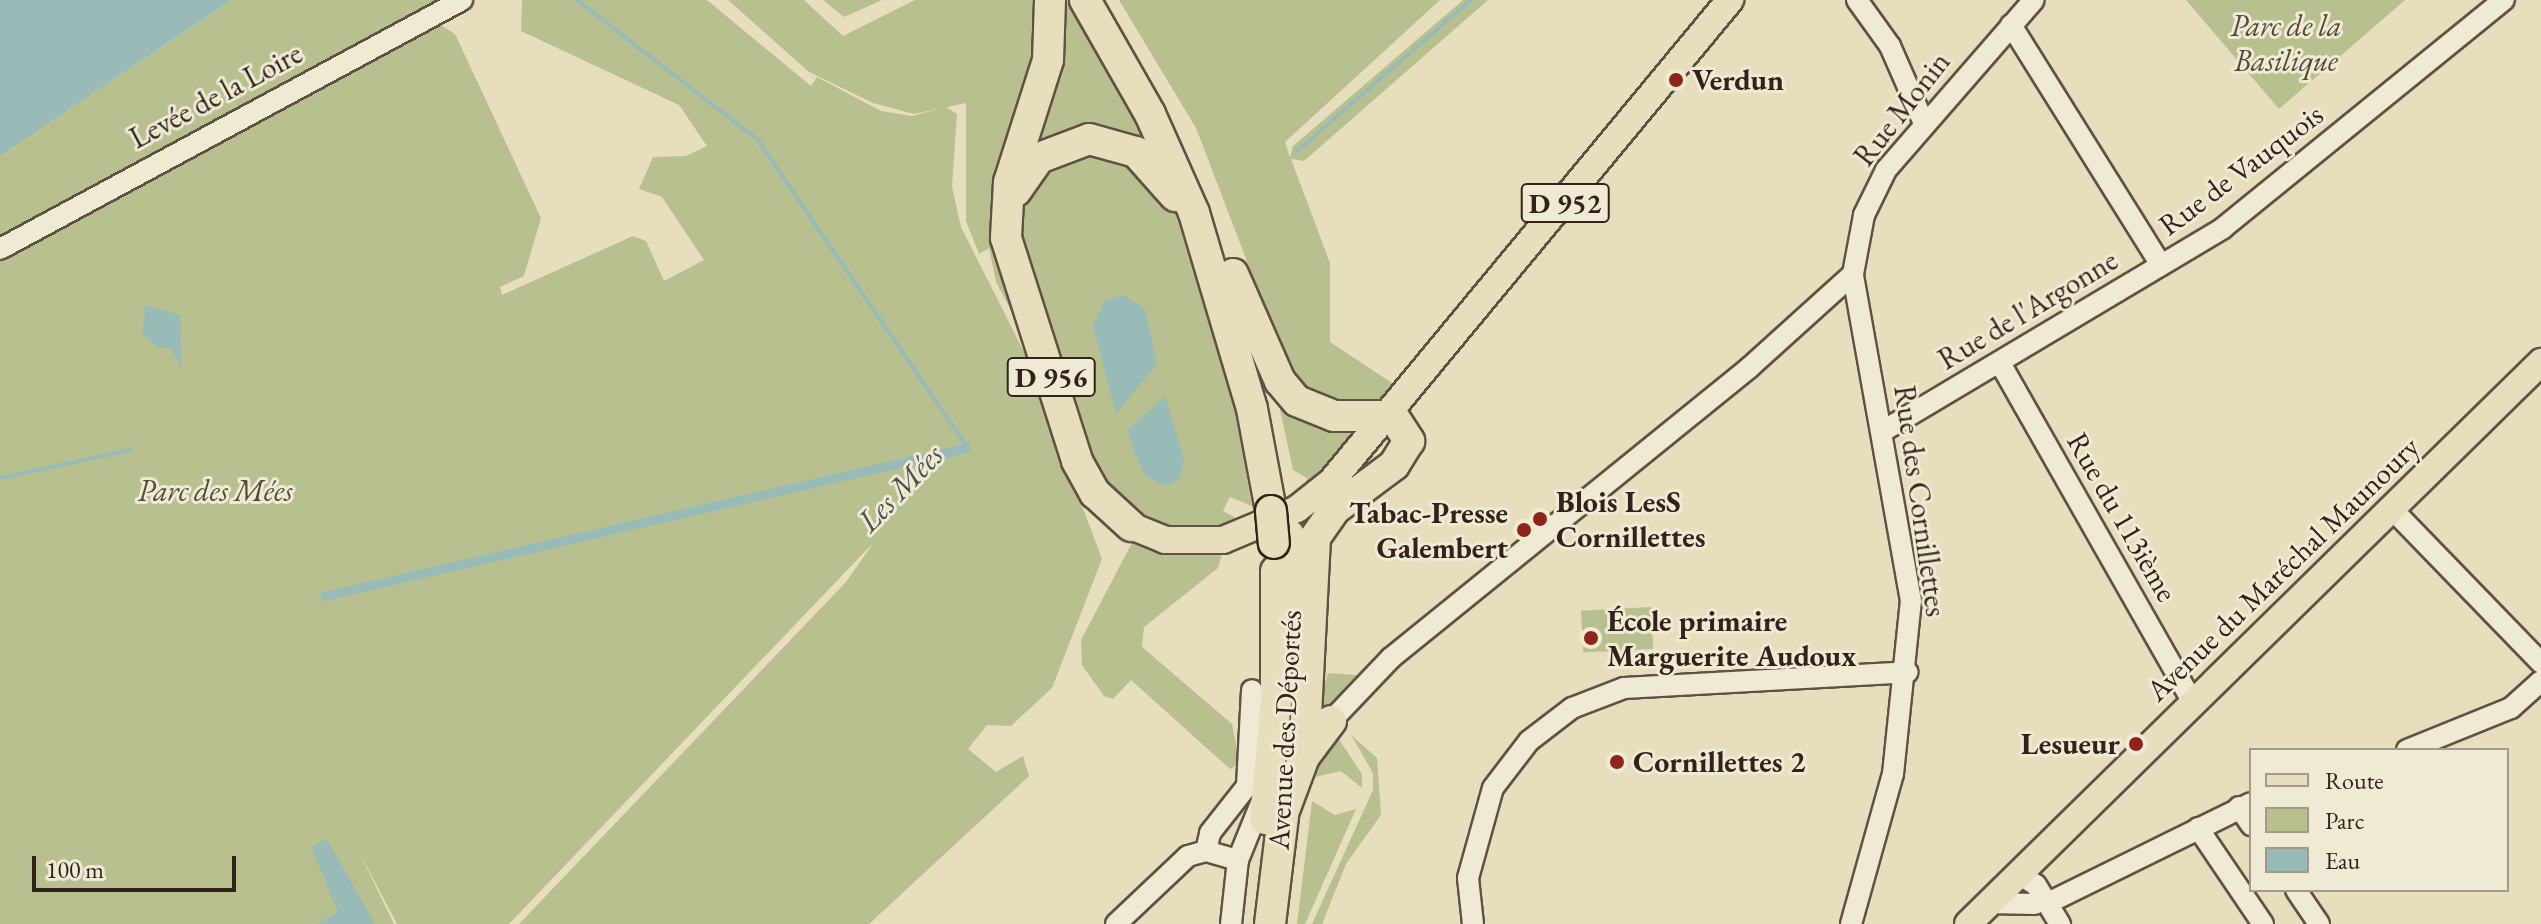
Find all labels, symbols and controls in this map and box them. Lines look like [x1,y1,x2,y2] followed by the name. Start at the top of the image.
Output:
[2230,8,2342,78] park label: Parc de la Basilique
[124,35,308,157] street label: Levée de la Loire
[1846,45,1958,173] street label: Rue Monin
[1692,62,1784,98] place label: Verdun
[1667,71,1685,89] marker: Verdun
[2152,97,2330,243] street label: Rue de Vauquois
[1519,179,1611,227] road number: D 952
[1932,242,2124,378] street label: Rue de l'Argonne
[1005,353,1097,401] road number: D 956
[1886,383,1954,619] street label: Rue des Cornillettes
[2059,426,2185,608] street label: Rue du 113ième
[2139,429,2427,709] street label: Avenue du Maréchal Maunoury
[849,436,951,540] water label: Les Mées
[138,473,292,509] park label: Parc des Mées
[1556,484,1706,554] place label: Blois LesS Cornillettes
[1349,495,1508,566] place label: Tabac-Presse Galembert
[1531,510,1549,528] marker: Blois LesS Cornillettes
[1515,521,1533,539] marker: Tabac-Presse Galembert
[1607,603,1856,674] place label: École primaire Marguerite Audoux
[1261,609,1309,851] street label: Avenue des Déportés
[1582,629,1600,647] marker: École primaire Marguerite Audoux
[2021,726,2120,762] place label: Lesueur
[2127,735,2145,753] marker: Lesueur
[1633,744,1806,780] place label: Cornillettes 2
[2249,748,2509,892] legend
[1608,753,1626,771] marker: Cornillettes 2
[2325,765,2384,796] text: Route
[2325,805,2364,836] text: Parc
[36,840,240,890] scale bar
[2325,845,2360,876] text: Eau
[46,854,104,885] text: 100 m

